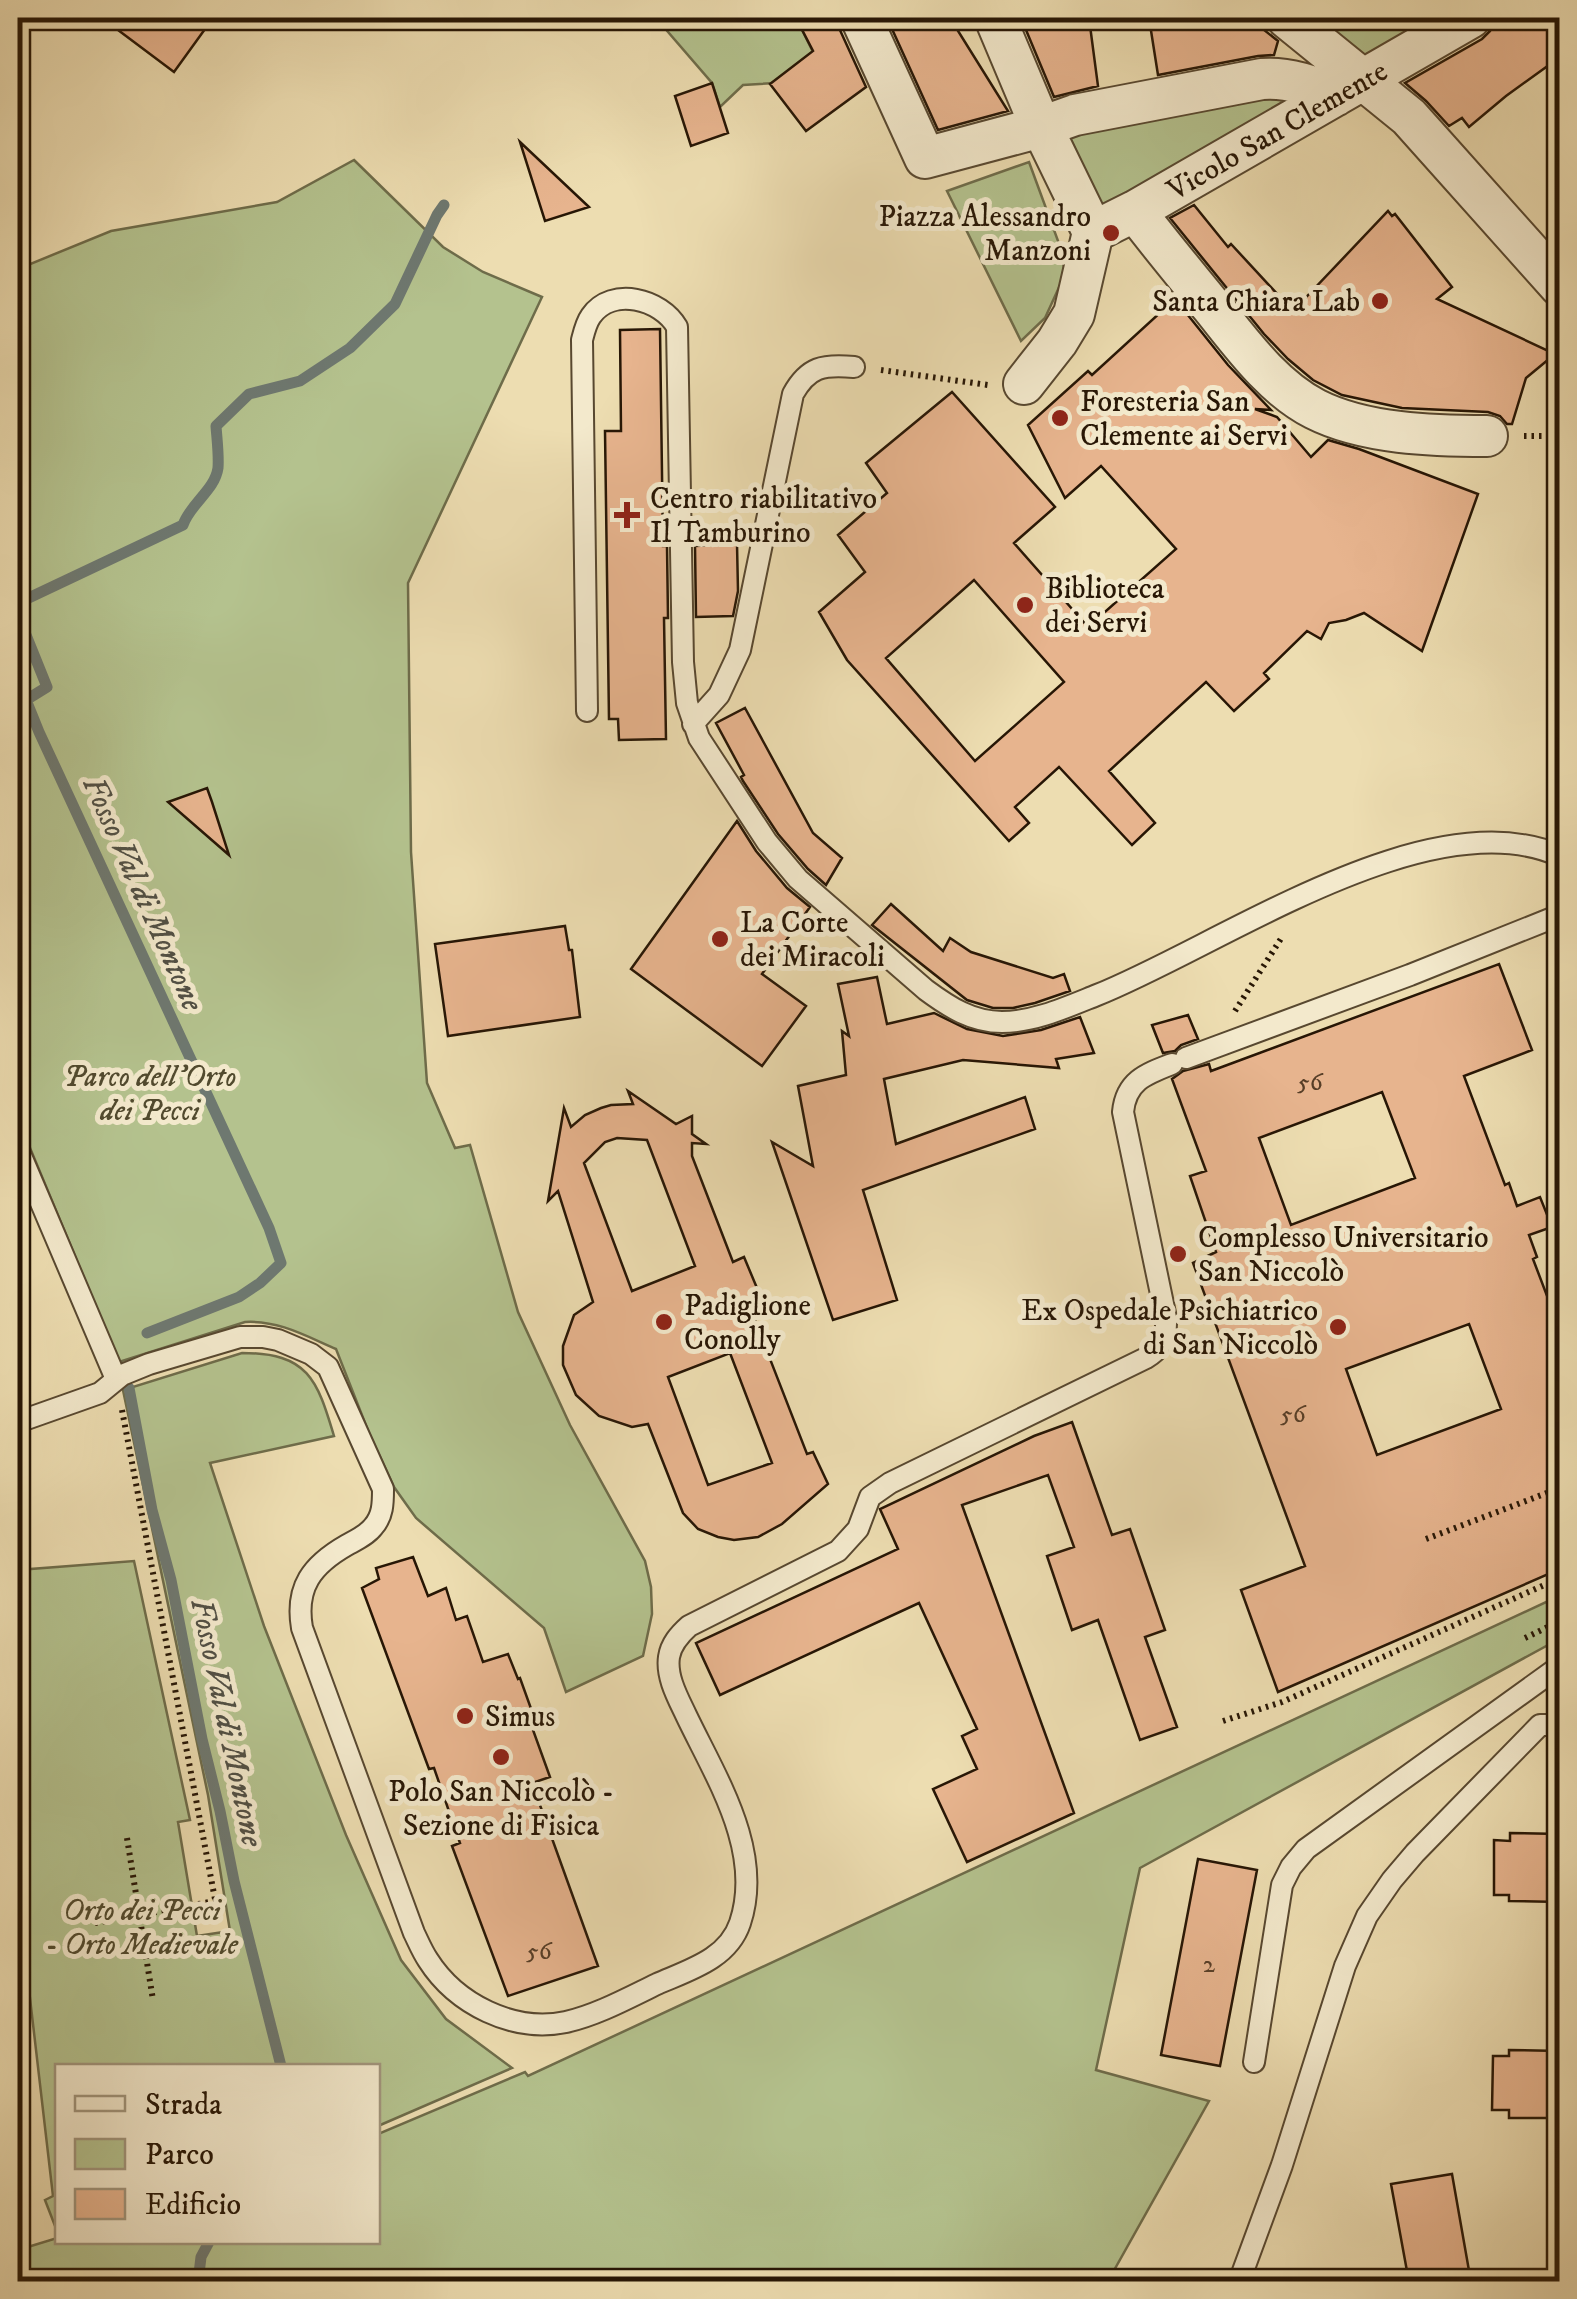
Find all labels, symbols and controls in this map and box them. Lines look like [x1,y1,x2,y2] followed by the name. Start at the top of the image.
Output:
[1160,53,1394,210] street label: Vicolo San Clemente
[878,199,1091,270] place label: Piazza Alessandro Manzoni
[1100,222,1122,244] marker: Piazza Alessandro Manzoni
[1152,284,1360,321] place label: Santa Chiara Lab
[1369,290,1391,312] marker: Santa Chiara Lab
[1080,384,1288,455] place label: Foresteria San Clemente ai Servi
[1049,407,1071,429] marker: Foresteria San Clemente ai Servi
[650,481,877,552] place label: Centro riabilitativo Il Tamburino
[614,502,640,528] marker: Centro riabilitativo Il Tamburino
[1045,571,1165,642] place label: Biblioteca dei Servi
[1014,594,1036,616] marker: Biblioteca dei Servi
[73,770,212,1018] water label: Fosso Val di Montone
[740,905,885,976] place label: La Corte dei Miracoli
[709,928,731,950] marker: La Corte dei Miracoli
[64,1059,236,1130] park label: Parco dell'Orto dei Pecci
[1297,1067,1324,1098] house number: 56
[1198,1220,1489,1291] place label: Complesso Universitario San Niccolò
[1167,1243,1189,1265] marker: Complesso Universitario San Niccolò
[684,1288,811,1359] place label: Padiglione Conolly
[1021,1293,1318,1364] place label: Ex Ospedale Psichiatrico di San Niccolò
[653,1311,675,1333] marker: Padiglione Conolly
[1327,1316,1349,1338] marker: Ex Ospedale Psichiatrico di San Niccolò
[1280,1399,1307,1430] house number: 56
[180,1595,272,1851] water label: Fosso Val di Montone
[485,1699,555,1736] place label: Simus
[454,1705,476,1727] marker: Simus
[490,1746,512,1768] marker: Polo San Niccolò - Sezione di Fisica
[388,1774,614,1845] place label: Polo San Niccolò - Sezione di Fisica
[46,1893,239,1964] park label: Orto dei Pecci - Orto Medievale
[526,1936,553,1967] house number: 56
[1203,1949,1216,1980] house number: 2
[55,2064,380,2244] legend
[145,2087,222,2124] text: Strada
[145,2137,214,2174] text: Parco
[145,2187,241,2224] text: Edificio

